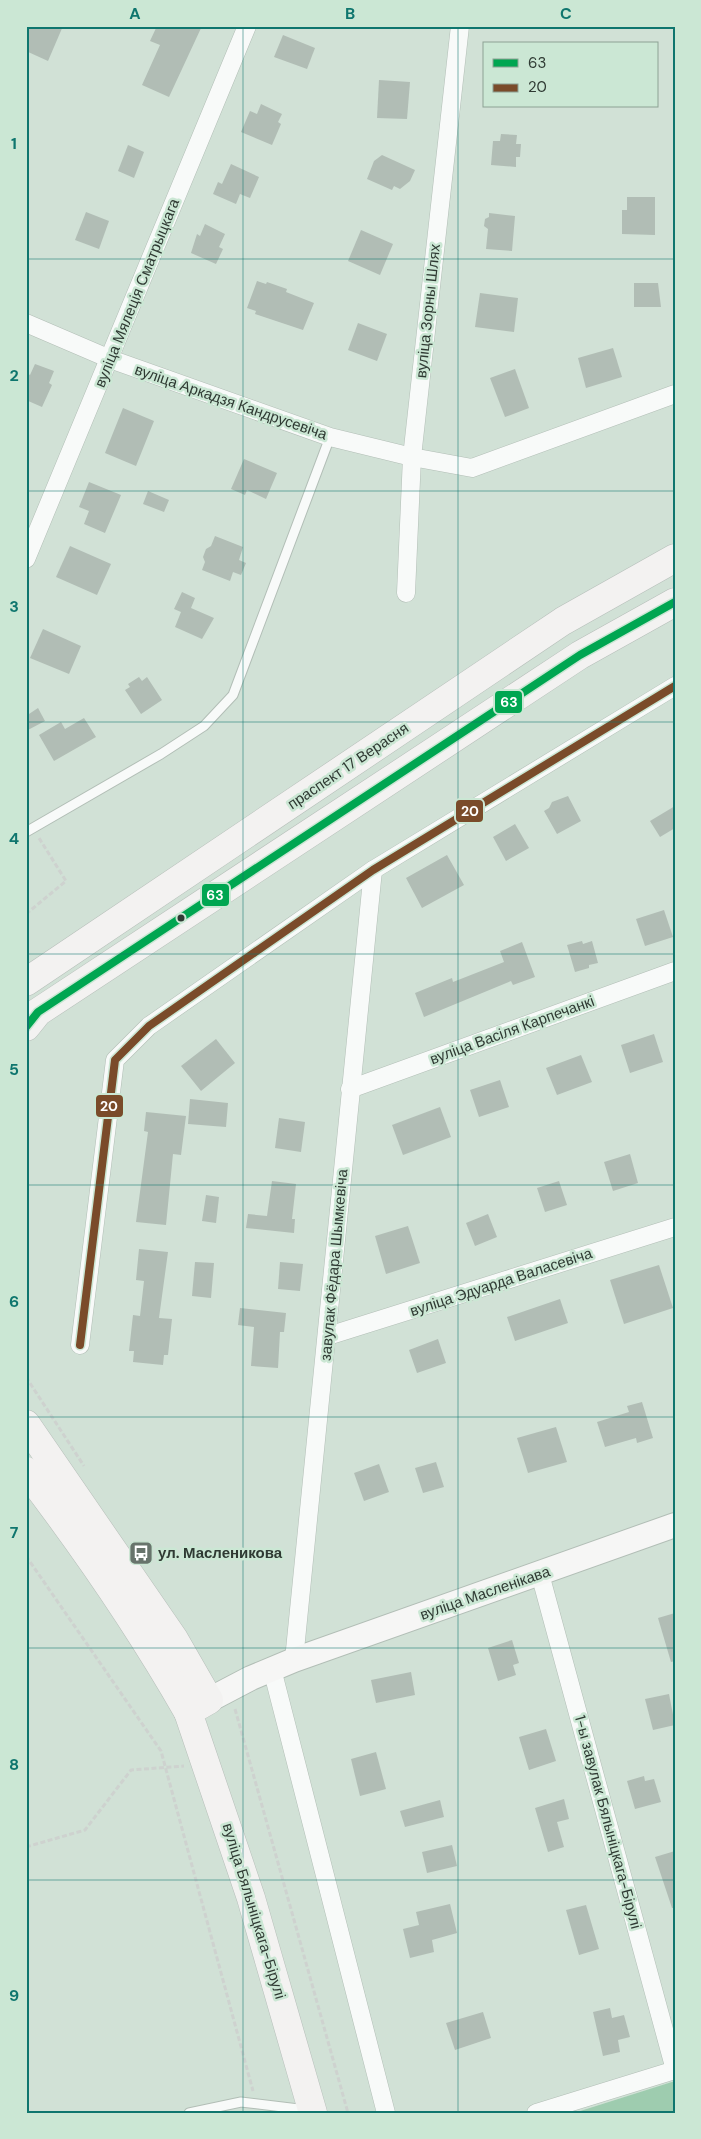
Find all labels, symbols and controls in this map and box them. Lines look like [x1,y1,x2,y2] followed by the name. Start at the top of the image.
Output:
[129,3,141,24] text: A
[345,3,355,24] text: B
[560,3,572,24] text: C
[483,42,658,108] legend
[528,53,546,73] text: 63
[528,77,547,97] text: 20
[11,133,17,154] text: 1
[90,195,184,390] street label: вуліца Мялеція Сматрыцкага
[411,242,445,379] street label: вуліца Зорны Шлях
[132,360,330,445] street label: вуліца Аркадзя Кандрусевіча
[9,365,19,386] text: 2
[9,596,19,617] text: 3
[494,690,523,714] line badge: 63
[500,693,518,711] text: 63
[284,718,412,814] street label: праспект 17 Верасня
[455,799,484,823] line badge: 20
[461,802,479,820] text: 20
[9,828,19,849] text: 4
[201,883,230,907] line badge: 63
[206,886,224,904] text: 63
[176,913,186,923] unlabelled marker
[427,991,597,1069] street label: вуліца Васіля Карпечанкі
[9,1059,19,1080] text: 5
[95,1094,124,1118] line badge: 20
[100,1097,118,1115] text: 20
[316,1168,352,1362] street label: завулак Фёдара Шымкевіча
[407,1243,595,1321] street label: вуліца Эдуарда Валасевіча
[9,1291,19,1312] text: 6
[10,1522,19,1543] text: 7
[128,1540,154,1566] bus stop icon: ул. Масленикова
[158,1543,283,1563] place label: ул. Масленикова
[417,1561,553,1625] street label: вуліца Масленікава
[570,1713,646,1931] street label: 1-ы завулак Бялыніцкага-Бірулі
[9,1754,19,1775] text: 8
[218,1821,290,2001] street label: вуліца Бялыніцкага-Бірулі
[9,1985,19,2006] text: 9

